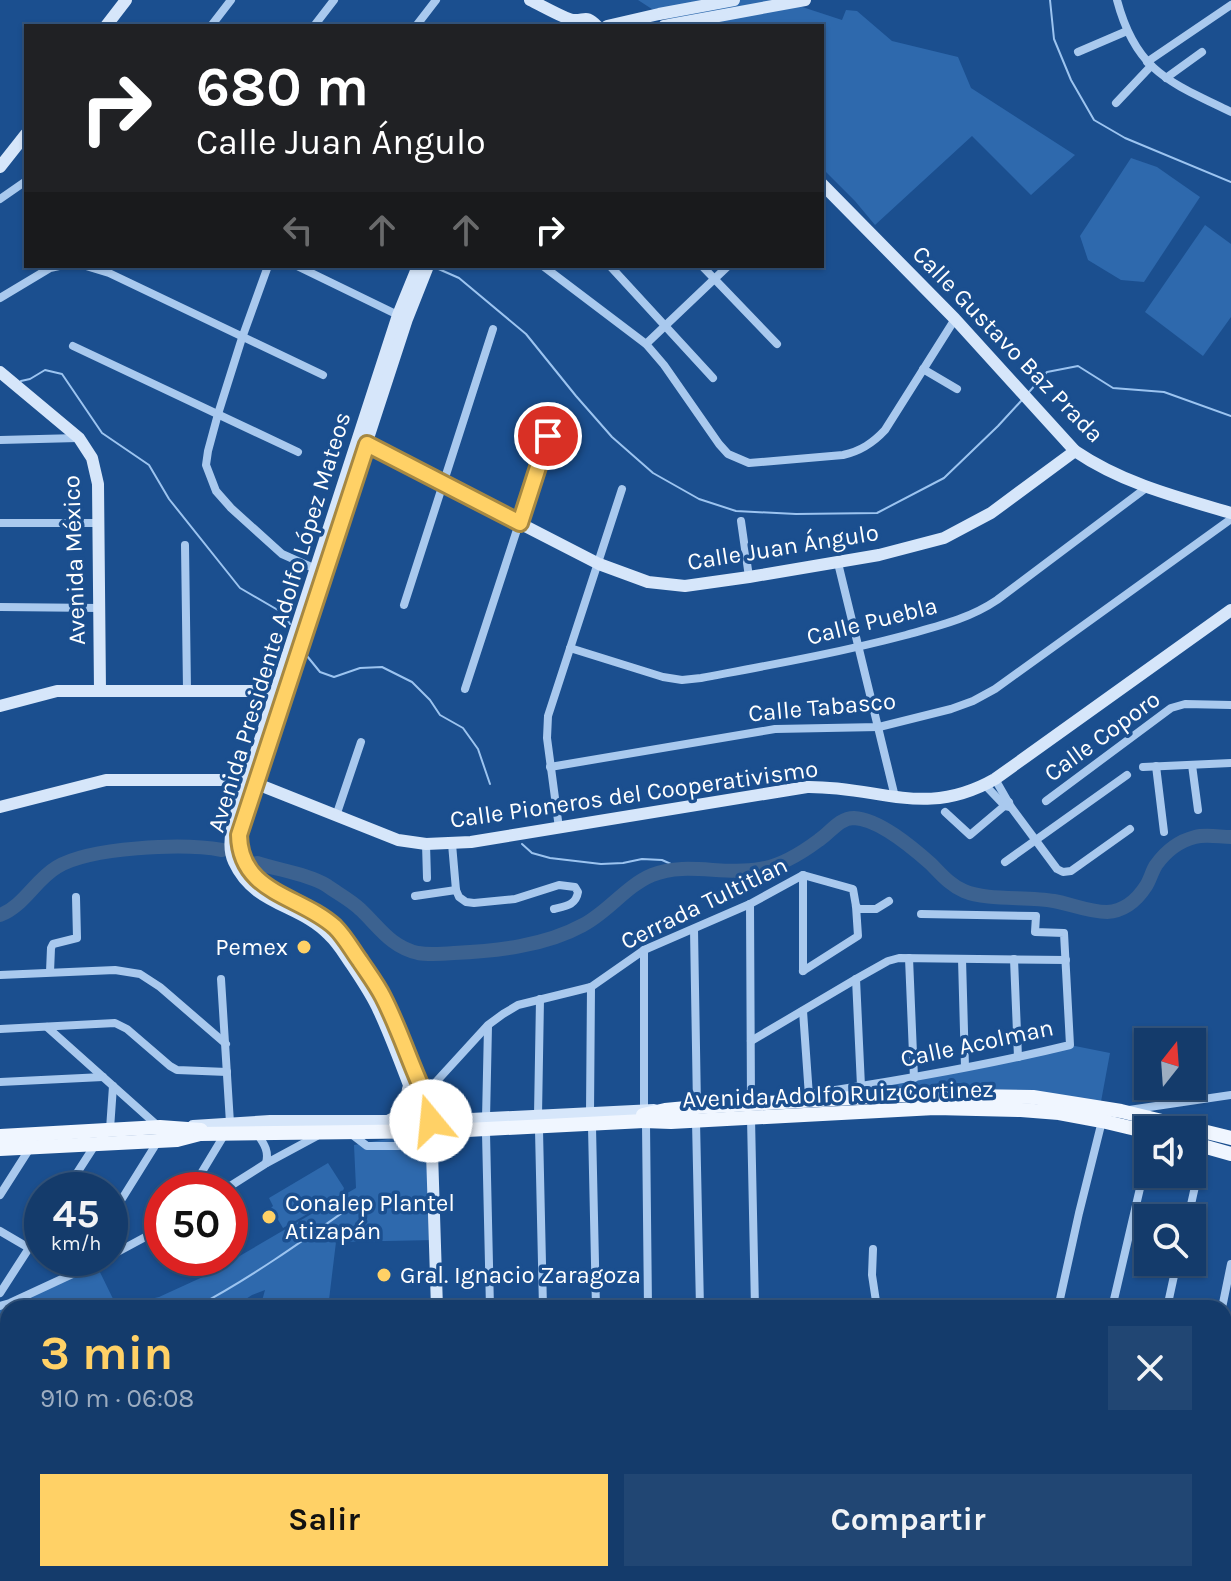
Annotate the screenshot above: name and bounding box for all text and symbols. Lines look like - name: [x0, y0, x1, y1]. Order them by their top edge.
- text: 680 m: [196, 54, 369, 119]
- icon: right: [64, 56, 168, 160]
- text: Calle Juan Ángulo: [196, 121, 486, 163]
- icon: left: [276, 208, 320, 252]
- icon: ahead: [360, 208, 404, 252]
- icon: ahead: [444, 208, 488, 252]
- icon: right: [528, 208, 572, 252]
- street label: Calle Gustavo Baz Prada: [907, 240, 1109, 448]
- pin: [514, 402, 582, 470]
- street label: Avenida Presidente Adolfo López Mateos: [202, 409, 356, 835]
- icon: arrive: [526, 414, 570, 458]
- street label: Avenida México: [57, 475, 91, 645]
- street label: Calle Juan Ángulo: [685, 517, 881, 576]
- street label: Calle Puebla: [804, 591, 940, 651]
- street label: Calle Coporo: [1039, 685, 1165, 787]
- street label: Calle Tabasco: [747, 687, 897, 727]
- street label: Calle Pioneros del Cooperativismo: [448, 754, 820, 834]
- street label: Cerrada Tultitlan: [616, 851, 792, 955]
- place label: Pemex: [215, 933, 288, 961]
- marker: Pemex: [295, 938, 313, 956]
- street label: Calle Acolman: [898, 1013, 1056, 1073]
- north arrow: [1134, 1028, 1206, 1100]
- map controls: [1134, 1028, 1206, 1276]
- street label: Avenida Adolfo Ruiz Cortinez: [682, 1075, 994, 1113]
- position arrow: [389, 1079, 473, 1163]
- button: sound: [1134, 1116, 1206, 1188]
- speed limit sign: 50: [144, 1172, 248, 1276]
- place label: Conalep Plantel Atizapán: [285, 1189, 455, 1245]
- text: 45: [52, 1190, 100, 1237]
- button: search: [1134, 1204, 1206, 1276]
- marker: Conalep Plantel Atizapán: [260, 1208, 278, 1226]
- text: km/h: [51, 1232, 101, 1255]
- place label: Gral. Ignacio Zaragoza: [400, 1261, 641, 1289]
- marker: Gral. Ignacio Zaragoza: [375, 1266, 393, 1284]
- text: 3 min: [40, 1325, 173, 1381]
- button: close: [1108, 1326, 1192, 1410]
- text: 910 m · 06:08: [40, 1383, 194, 1414]
- button: Salir: [40, 1474, 608, 1566]
- button: Compartir: [624, 1474, 1192, 1566]

